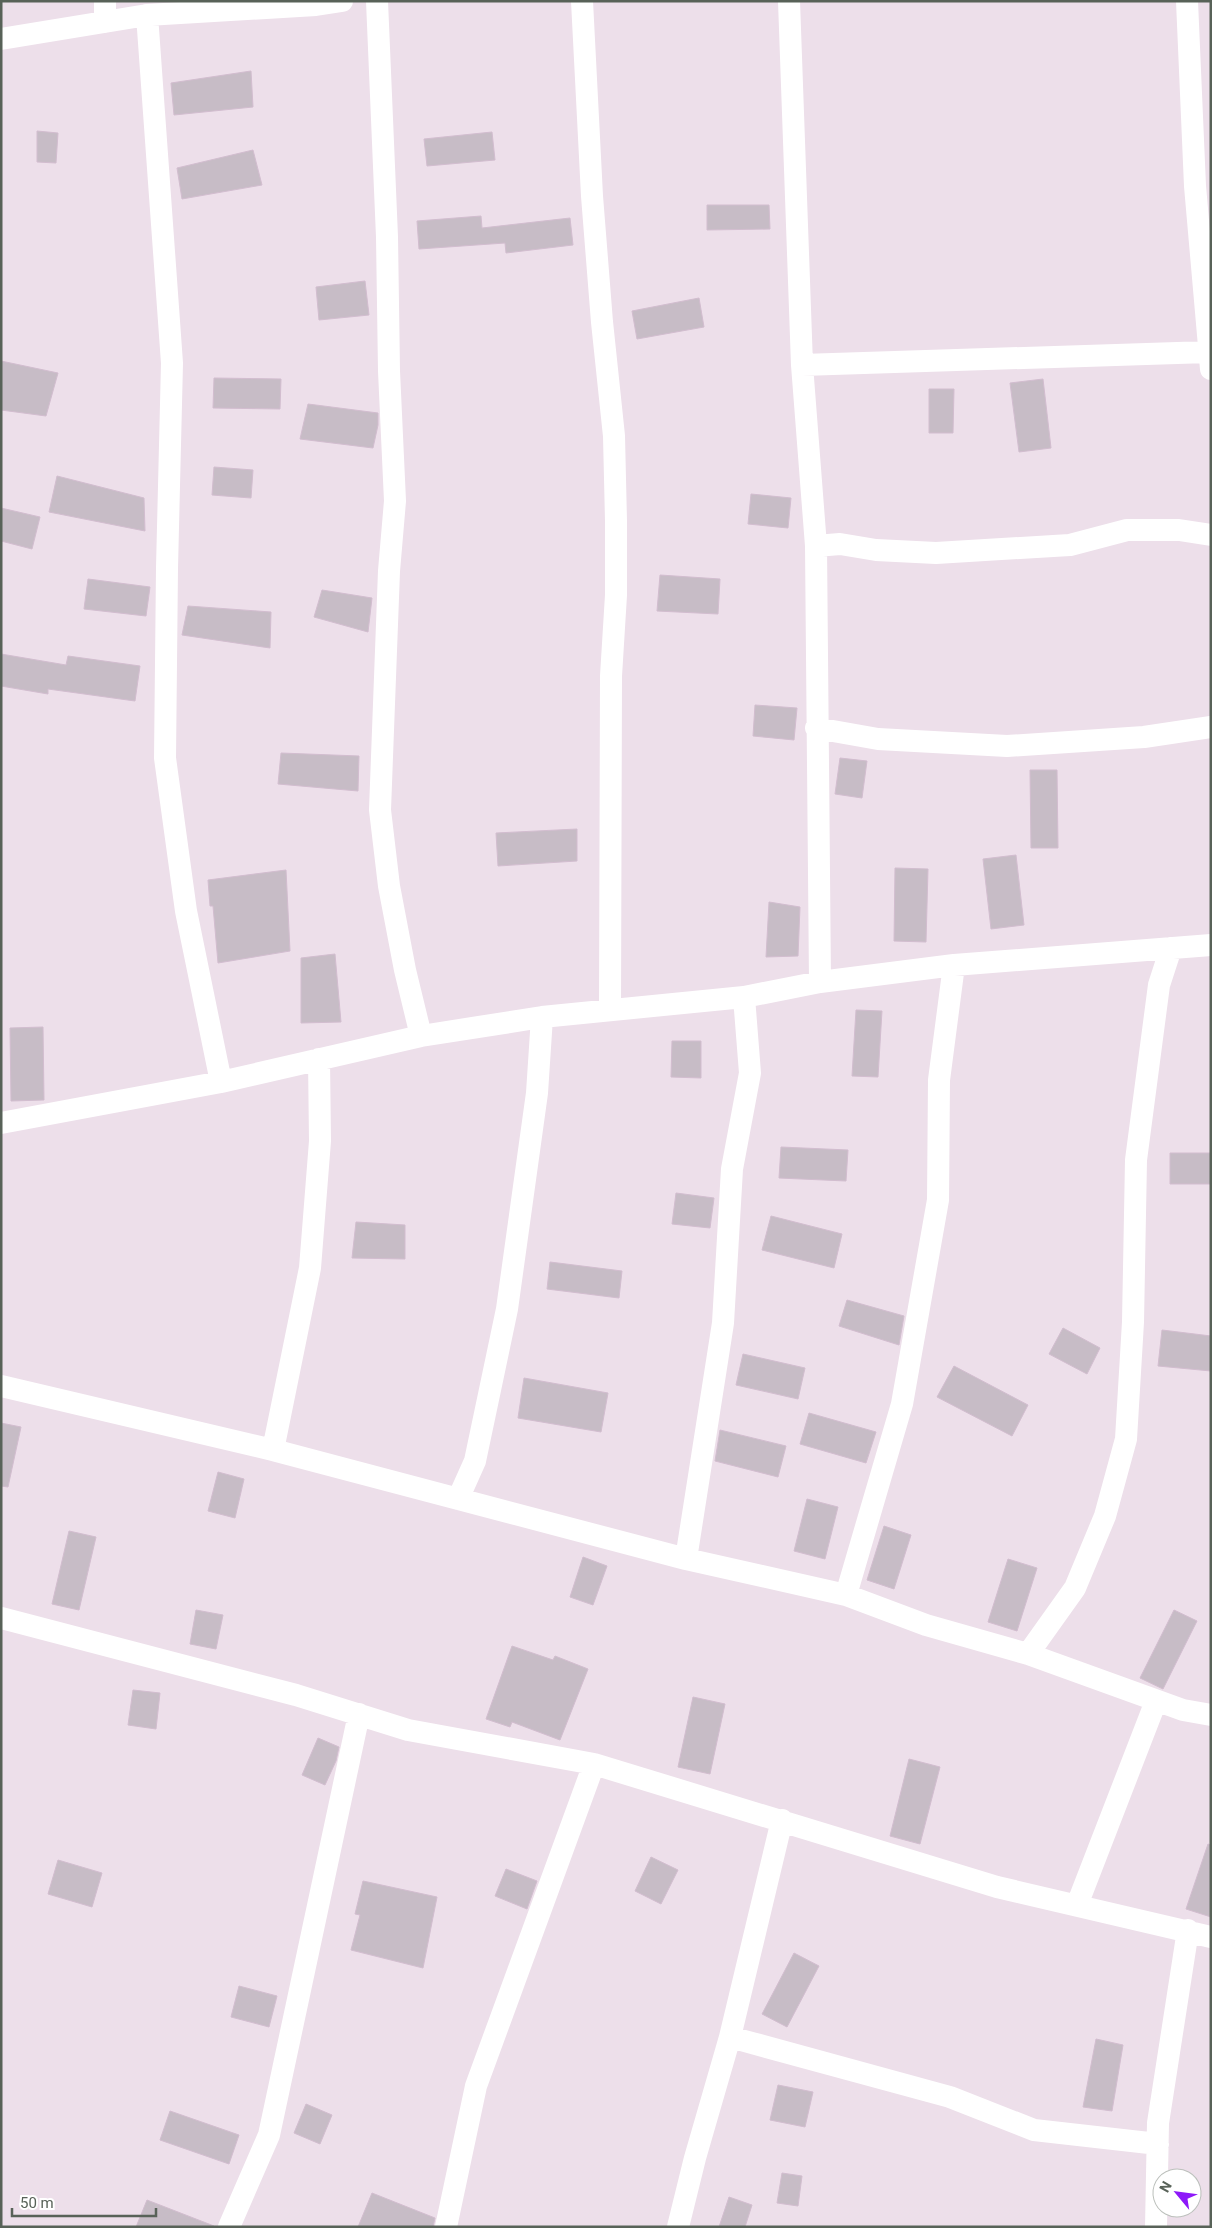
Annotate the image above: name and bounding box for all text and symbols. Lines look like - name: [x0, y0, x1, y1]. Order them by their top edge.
- north arrow: [1152, 2168, 1202, 2218]
- text: N: [1156, 2178, 1175, 2195]
- scale bar: [12, 2186, 156, 2218]
- text: 50 m: [20, 2194, 54, 2212]

